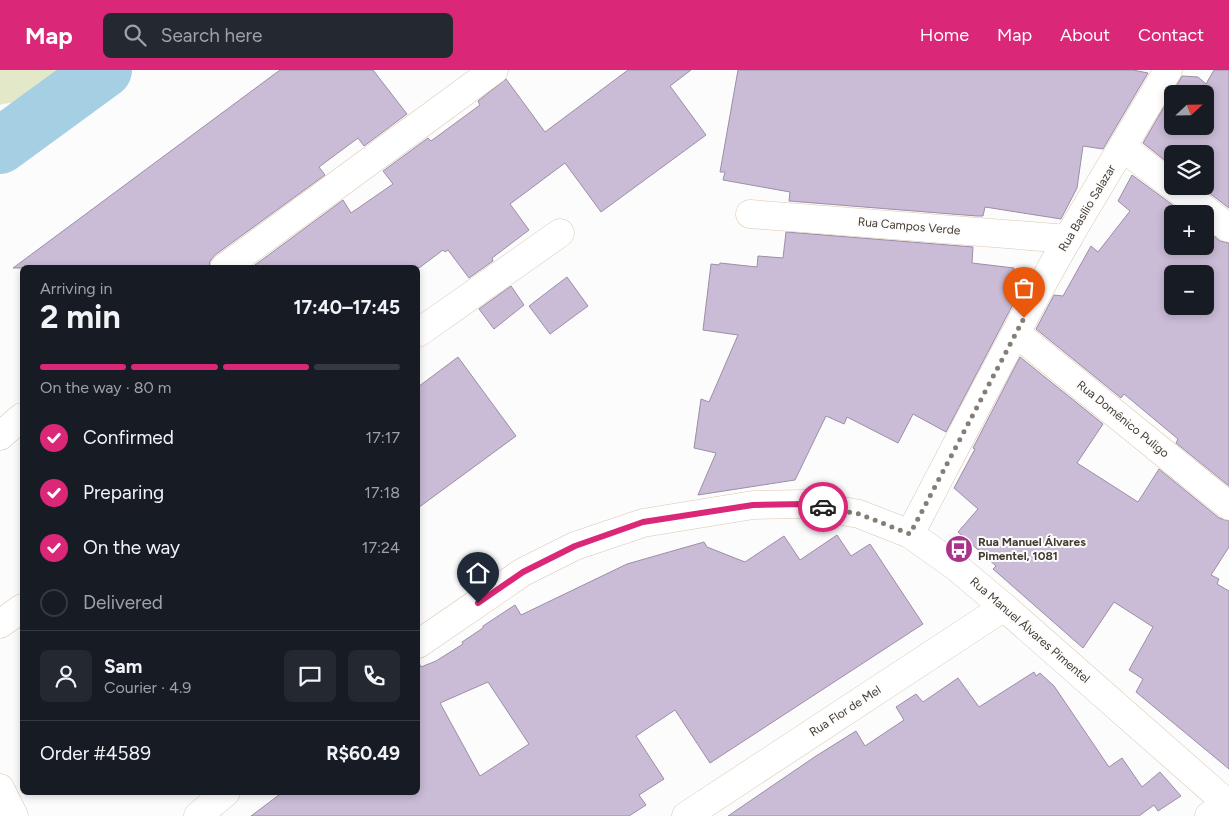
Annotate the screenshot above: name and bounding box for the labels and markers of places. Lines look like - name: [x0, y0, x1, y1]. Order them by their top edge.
- pin: [1003, 267, 1045, 318]
- bus stop icon: Rua Manuel Álvares Pimentel, 1081: [944, 534, 974, 564]
- place label: Rua Manuel Álvares Pimentel, 1081: [978, 535, 1086, 563]
- pin: [457, 552, 499, 603]

